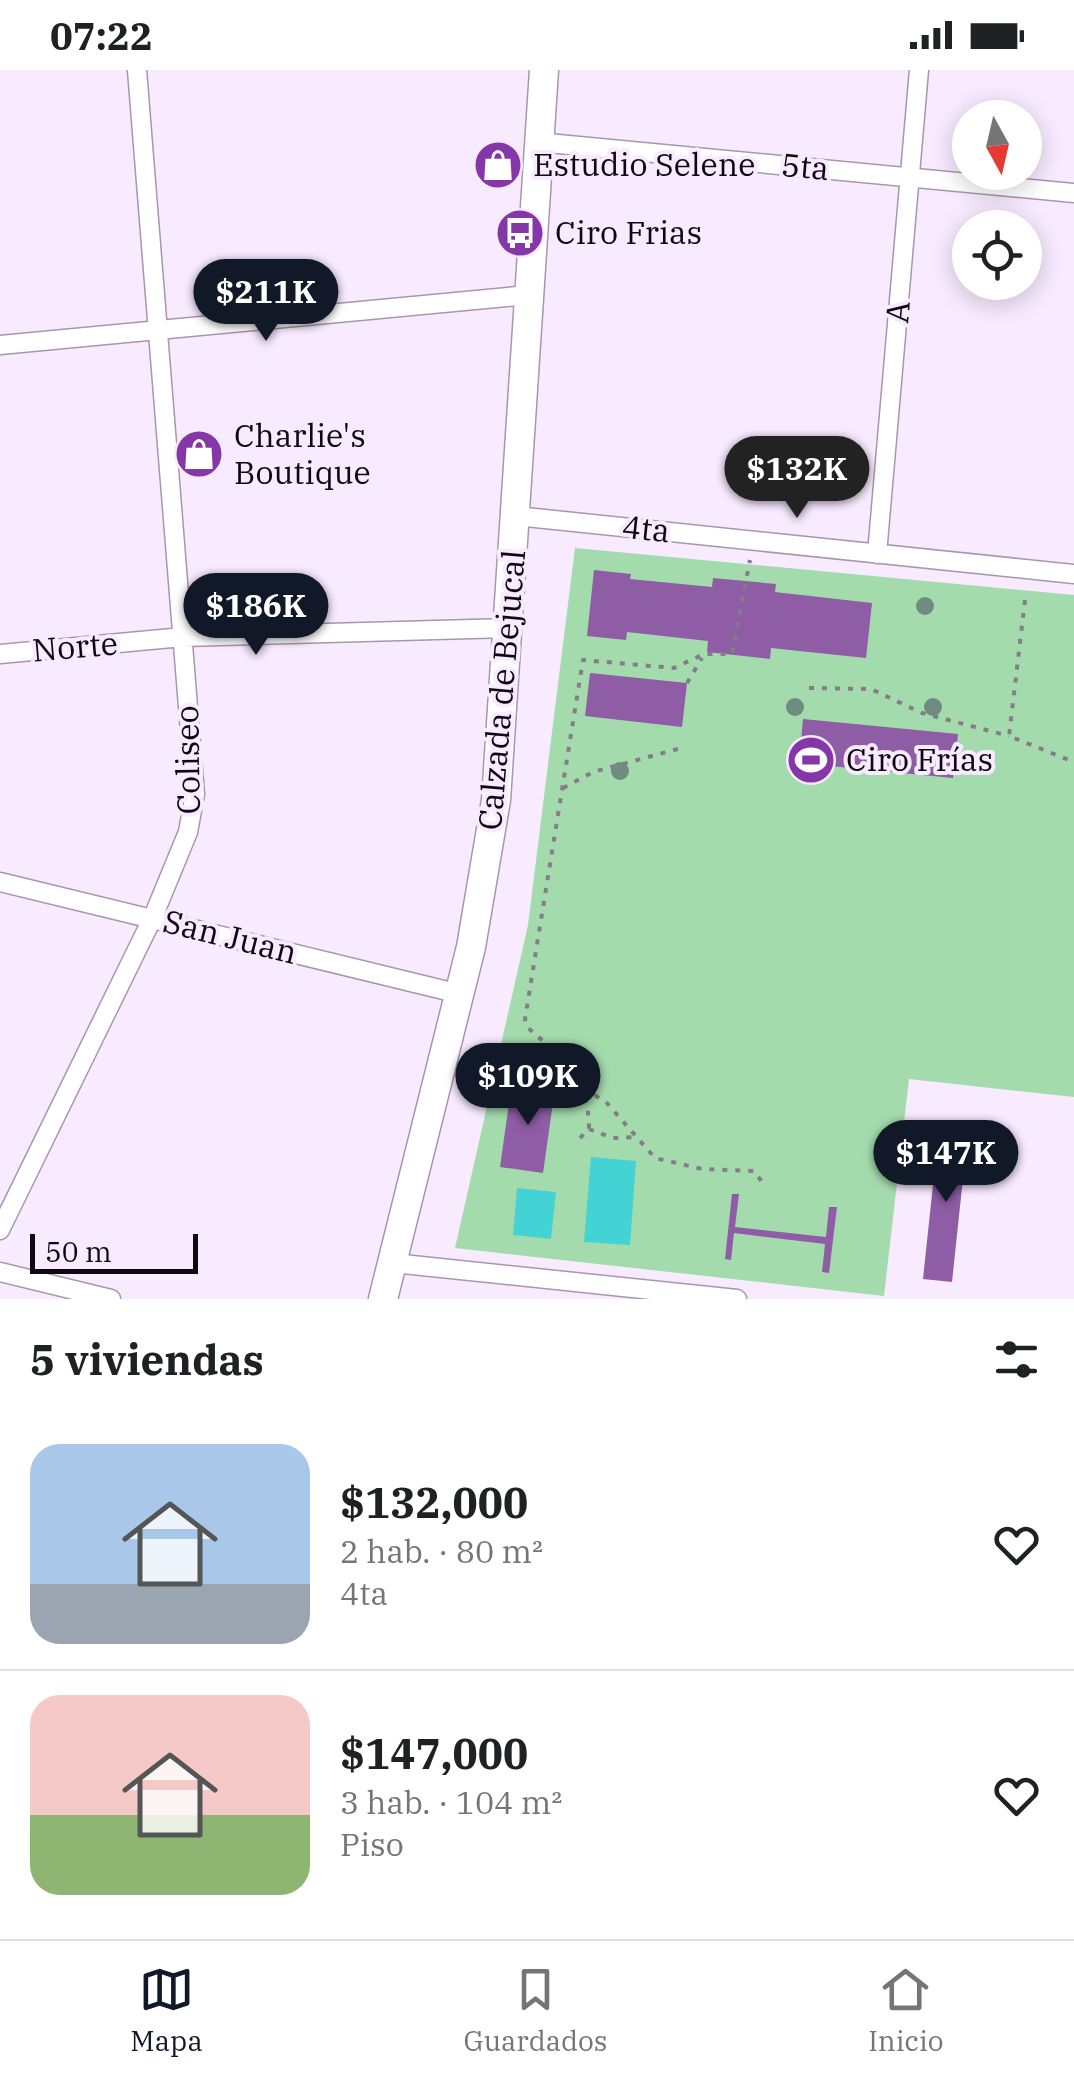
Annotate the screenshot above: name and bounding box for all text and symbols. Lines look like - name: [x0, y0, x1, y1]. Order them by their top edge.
- text: 07:22: [50, 11, 153, 60]
- north arrow: [952, 100, 1042, 190]
- map controls: [952, 100, 1042, 300]
- shop icon: Estudio Selene: [472, 139, 524, 191]
- place label: Estudio Selene: [533, 143, 755, 185]
- street label: 5ta: [779, 143, 831, 189]
- bus stop icon: Ciro Frias: [494, 207, 546, 259]
- button: locate: [952, 210, 1042, 300]
- place label: Ciro Frias: [555, 211, 702, 253]
- pin: $211K: [196, 259, 336, 344]
- text: $211K: [215, 270, 317, 312]
- street label: A: [875, 299, 919, 325]
- place label: Charlie's Boutique: [234, 414, 371, 493]
- shop icon: Charlie's Boutique: [173, 428, 225, 480]
- pin: $132K: [727, 436, 867, 521]
- text: $132K: [746, 447, 848, 489]
- street label: 4ta: [620, 505, 672, 551]
- street label: Calzada de Bejucal: [468, 548, 534, 832]
- pin: $186K: [186, 573, 326, 658]
- text: $186K: [205, 584, 307, 626]
- street label: Norte: [30, 621, 119, 671]
- street label: Coliseo: [165, 705, 209, 815]
- sports icon: Ciro Frías: [785, 734, 837, 786]
- place label: Ciro Frías: [846, 738, 993, 780]
- street label: San Juan: [159, 899, 301, 973]
- pin: $109K: [458, 1043, 598, 1128]
- text: $109K: [477, 1054, 579, 1096]
- pin: $147K: [876, 1120, 1016, 1205]
- text: $147K: [895, 1131, 997, 1173]
- scale bar: [30, 1229, 198, 1274]
- text: 50 m: [45, 1233, 112, 1270]
- text: 5 viviendas: [30, 1332, 264, 1387]
- icon: filters: [989, 1332, 1044, 1387]
- text: $132,000: [340, 1475, 528, 1530]
- icon: home: [110, 1484, 230, 1604]
- icon: heart: [989, 1517, 1044, 1572]
- text: 2 hab. · 80 m²: [340, 1530, 543, 1572]
- text: 4ta: [340, 1572, 388, 1614]
- text: $147,000: [340, 1726, 528, 1781]
- icon: home: [110, 1735, 230, 1855]
- icon: heart: [989, 1768, 1044, 1823]
- text: 3 hab. · 104 m²: [340, 1781, 562, 1823]
- text: Piso: [340, 1823, 404, 1865]
- tab: Mapa: [130, 1962, 203, 2059]
- tab: Guardados: [463, 1962, 607, 2059]
- tab: Inicio: [868, 1962, 944, 2059]

